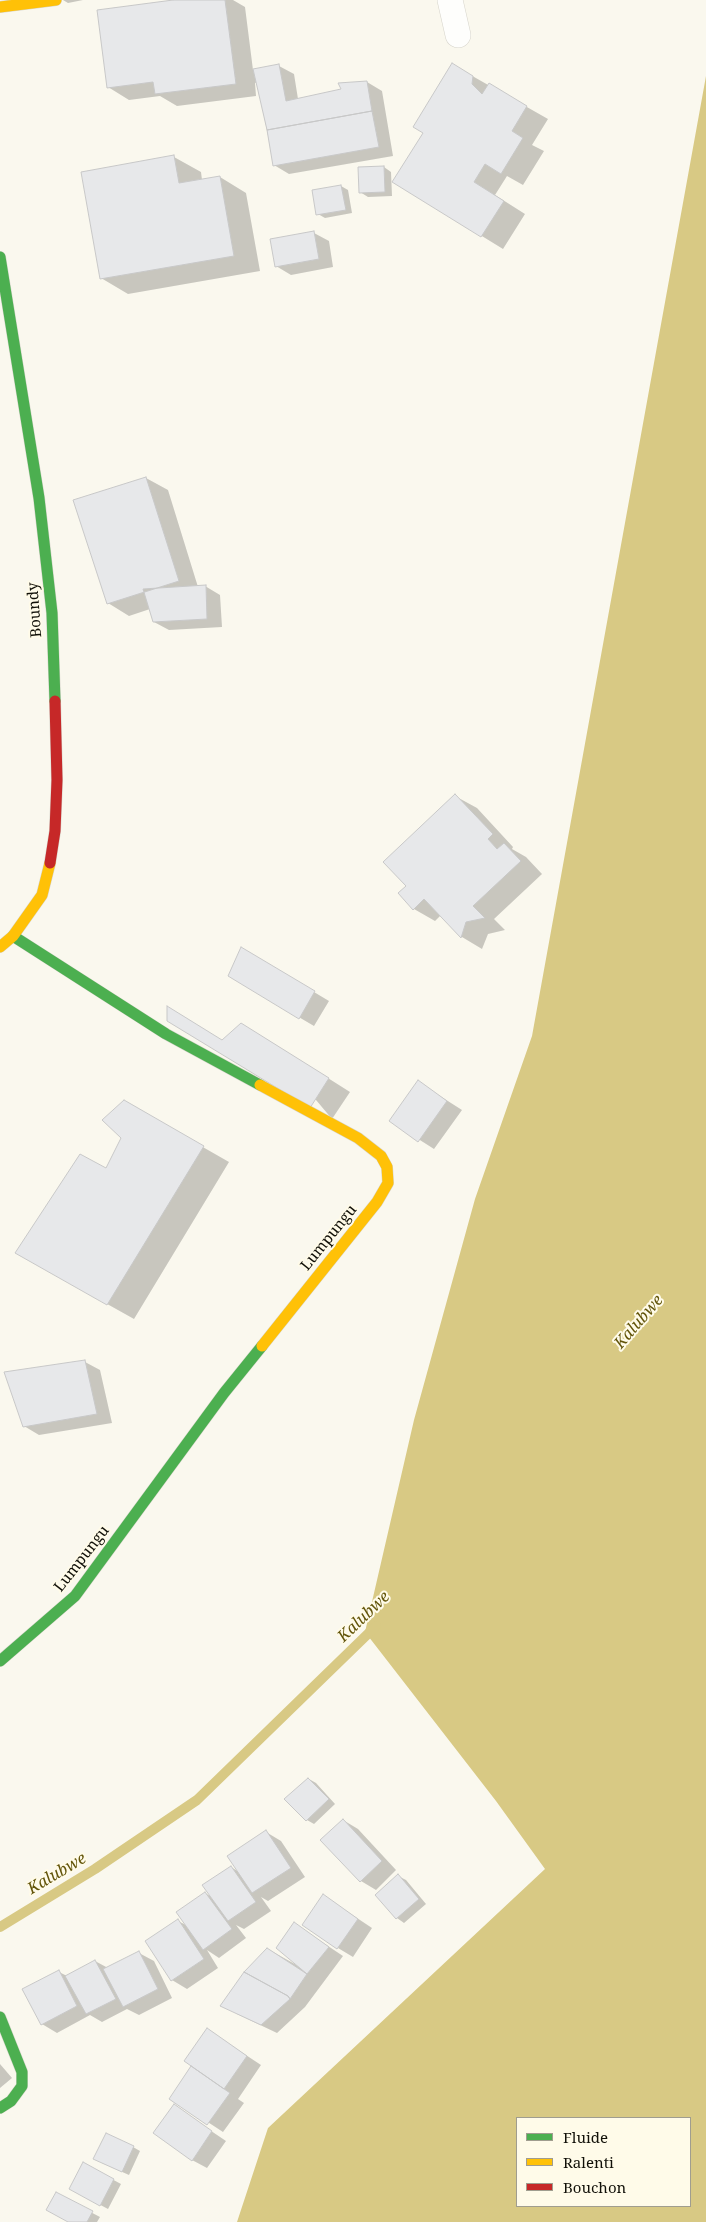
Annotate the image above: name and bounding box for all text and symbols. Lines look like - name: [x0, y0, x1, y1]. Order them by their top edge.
- street label: Boundy: [24, 582, 46, 638]
- street label: Lumpungu: [297, 1202, 361, 1274]
- water label: Kalubwe: [610, 1291, 668, 1353]
- street label: Lumpungu: [51, 1522, 113, 1596]
- water label: Kalubwe: [334, 1588, 394, 1646]
- water label: Kalubwe: [24, 1849, 90, 1899]
- legend: [516, 2117, 691, 2207]
- text: Fluide: [563, 2127, 608, 2147]
- text: Ralenti: [563, 2152, 614, 2172]
- text: Bouchon: [563, 2177, 626, 2197]

